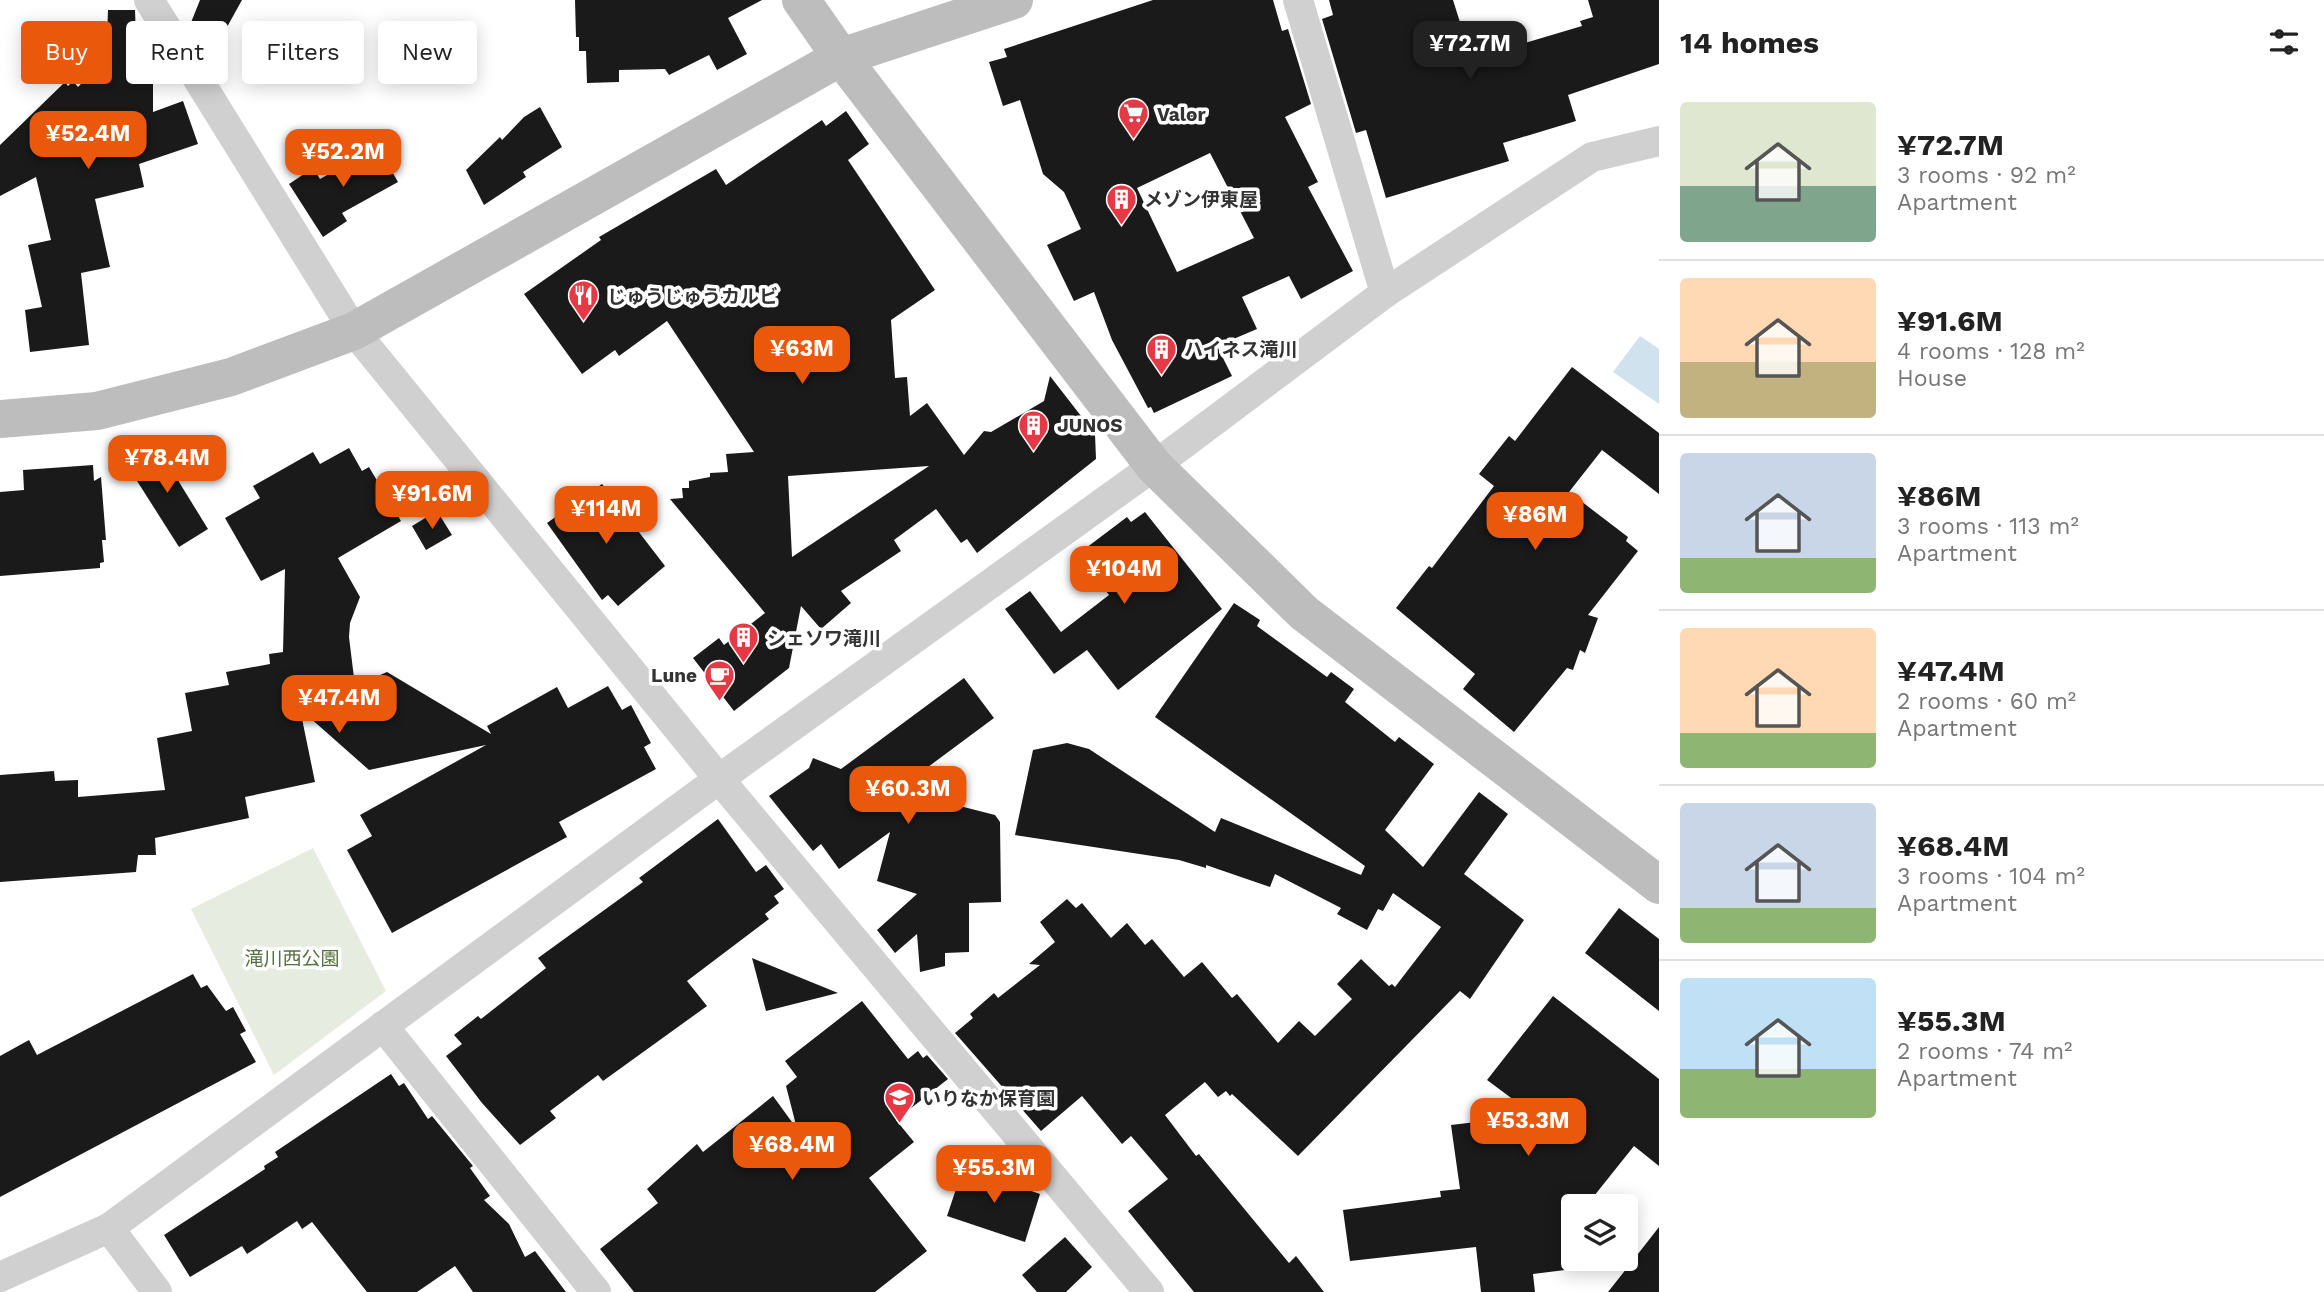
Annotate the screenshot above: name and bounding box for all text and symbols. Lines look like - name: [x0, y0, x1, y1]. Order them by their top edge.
- chip: Buy: [21, 21, 112, 84]
- chip: Rent: [126, 21, 228, 84]
- chip: Filters: [242, 21, 364, 84]
- chip: New: [378, 21, 477, 84]
- pin: ¥72.7M: [1413, 22, 1527, 81]
- icon: filters: [2265, 23, 2303, 61]
- text: 14 homes: [1680, 25, 1819, 60]
- text: ¥72.7M: [1429, 30, 1511, 57]
- supermarket icon: Valor: [1117, 97, 1151, 141]
- place label: Valor: [1157, 103, 1206, 126]
- pin: ¥52.4M: [31, 111, 145, 171]
- text: ¥52.4M: [46, 120, 130, 147]
- text: ¥72.7M: [1897, 127, 2004, 162]
- pin: ¥52.2M: [286, 130, 400, 189]
- icon: home: [1736, 130, 1820, 214]
- text: ¥52.2M: [301, 138, 385, 165]
- text: 3 rooms · 92 m²: [1897, 162, 2076, 189]
- building icon: メゾン伊東屋: [1104, 182, 1138, 226]
- place label: メゾン伊東屋: [1144, 188, 1258, 211]
- text: Apartment: [1897, 189, 2017, 216]
- restaurant icon: じゅうじゅうカルビ: [567, 279, 601, 323]
- place label: じゅうじゅうカルビ: [607, 285, 778, 308]
- text: ¥91.6M: [1897, 303, 2003, 338]
- icon: home: [1736, 306, 1820, 390]
- pin: ¥63M: [761, 326, 843, 386]
- building icon: ハイネス滝川: [1144, 332, 1178, 376]
- text: ¥63M: [770, 335, 834, 362]
- place label: ハイネス滝川: [1184, 338, 1298, 361]
- text: 4 rooms · 128 m²: [1897, 338, 2085, 365]
- text: House: [1897, 365, 1967, 392]
- building icon: JUNOS: [1017, 408, 1051, 452]
- place label: JUNOS: [1057, 414, 1122, 437]
- pin: ¥78.4M: [110, 435, 224, 495]
- text: ¥78.4M: [124, 444, 210, 471]
- pin: ¥91.6M: [375, 472, 489, 531]
- text: ¥86M: [1897, 478, 1982, 513]
- text: ¥91.6M: [391, 480, 473, 507]
- icon: home: [1736, 481, 1820, 565]
- pin: ¥114M: [557, 486, 655, 546]
- pin: ¥86M: [1494, 492, 1576, 552]
- text: ¥114M: [571, 495, 641, 522]
- text: ¥86M: [1503, 501, 1567, 528]
- text: 3 rooms · 113 m²: [1897, 513, 2079, 540]
- text: Apartment: [1897, 540, 2017, 567]
- pin: ¥104M: [1075, 546, 1173, 606]
- text: ¥104M: [1086, 555, 1162, 582]
- building icon: シェソワ滝川: [727, 621, 761, 665]
- place label: シェソワ滝川: [767, 627, 881, 650]
- text: ¥47.4M: [1897, 653, 2005, 688]
- icon: home: [1736, 656, 1820, 740]
- cafe icon: Lune: [703, 658, 737, 702]
- place label: Lune: [651, 664, 697, 687]
- pin: ¥47.4M: [282, 676, 396, 735]
- text: ¥47.4M: [298, 684, 380, 711]
- text: 2 rooms · 60 m²: [1897, 688, 2076, 715]
- text: Apartment: [1897, 715, 2017, 742]
- pin: ¥60.3M: [851, 766, 965, 826]
- text: ¥60.3M: [865, 775, 951, 802]
- text: ¥68.4M: [1897, 828, 2010, 863]
- icon: home: [1736, 831, 1820, 915]
- text: 3 rooms · 104 m²: [1897, 863, 2085, 890]
- text: Apartment: [1897, 890, 2017, 917]
- park label: 滝川西公園: [244, 947, 340, 970]
- text: ¥55.3M: [1897, 1003, 2006, 1038]
- icon: home: [1736, 1006, 1820, 1090]
- text: 2 rooms · 74 m²: [1897, 1038, 2072, 1065]
- text: Apartment: [1897, 1065, 2017, 1092]
- school or university icon: いりなか保育園: [882, 1081, 916, 1125]
- place label: いりなか保育園: [922, 1087, 1055, 1110]
- pin: ¥53.3M: [1471, 1098, 1585, 1158]
- text: ¥53.3M: [1486, 1107, 1570, 1134]
- pin: ¥68.4M: [735, 1122, 849, 1182]
- text: ¥68.4M: [749, 1131, 835, 1158]
- pin: ¥55.3M: [937, 1146, 1051, 1205]
- text: ¥55.3M: [952, 1154, 1036, 1181]
- map controls: [1561, 1194, 1638, 1271]
- button: layers: [1561, 1194, 1638, 1271]

